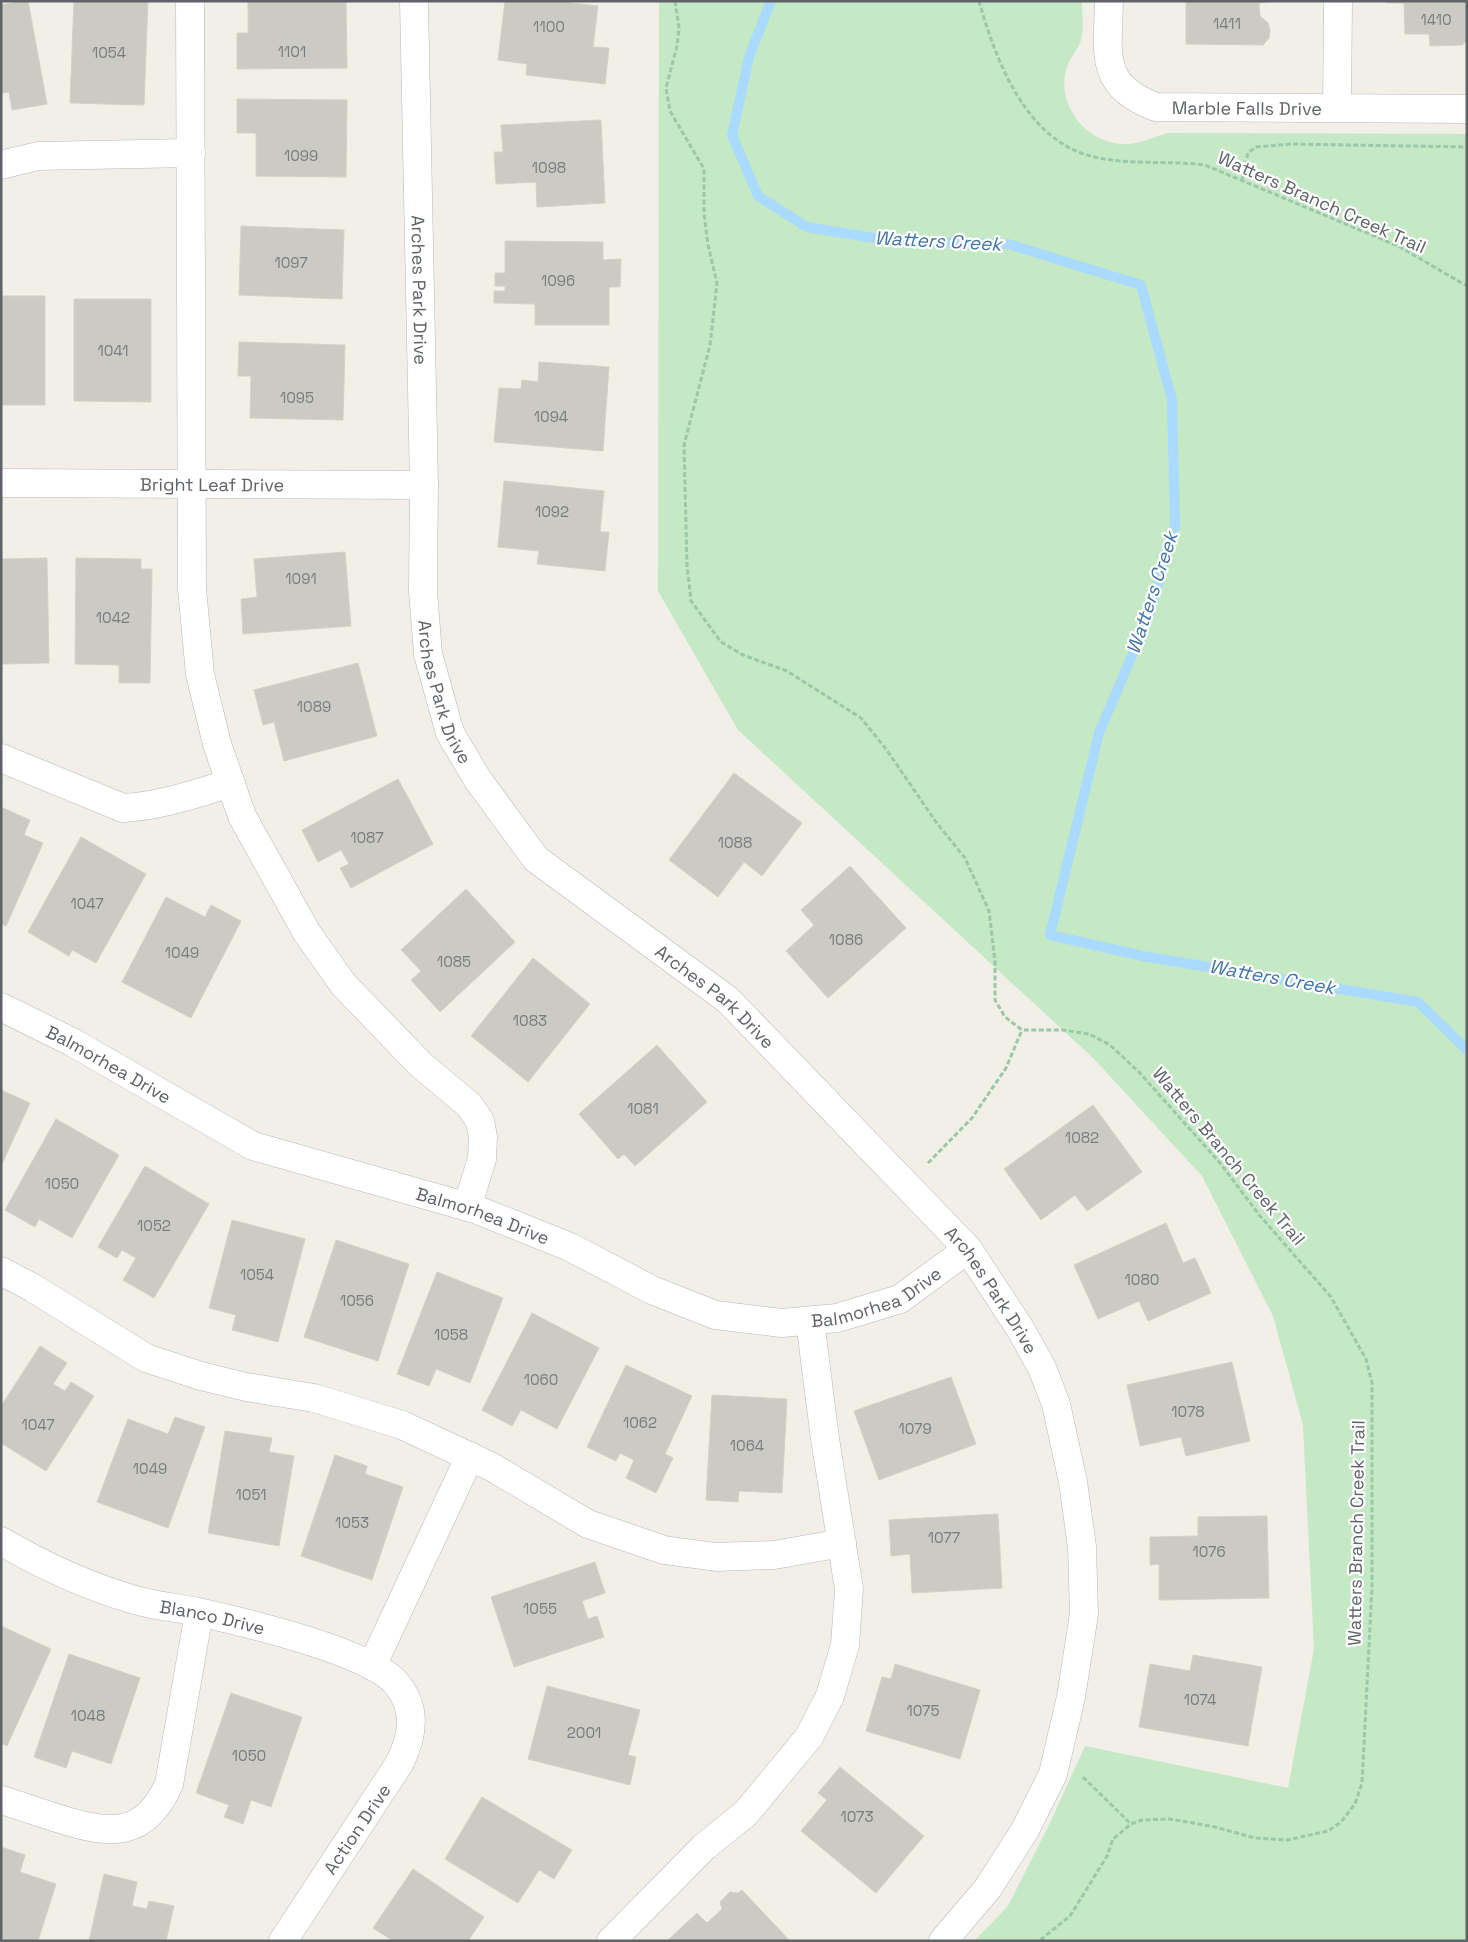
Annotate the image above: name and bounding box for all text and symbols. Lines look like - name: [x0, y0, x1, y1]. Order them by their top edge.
- house number: 1410: [1420, 10, 1452, 29]
- house number: 1411: [1213, 14, 1241, 33]
- house number: 1100: [533, 17, 565, 36]
- house number: 1101: [278, 42, 306, 61]
- house number: 1054: [92, 43, 126, 62]
- street label: Marble Falls Drive: [1172, 96, 1322, 120]
- house number: 1099: [284, 146, 318, 165]
- street label: Watters Branch Creek Trail: [1214, 146, 1430, 258]
- house number: 1098: [532, 158, 566, 177]
- street label: Arches Park Drive: [407, 215, 433, 365]
- water label: Watters Creek: [874, 225, 1005, 257]
- house number: 1097: [274, 253, 308, 272]
- house number: 1096: [541, 271, 575, 290]
- house number: 1041: [97, 341, 129, 360]
- house number: 1095: [280, 388, 314, 407]
- house number: 1094: [534, 407, 568, 426]
- street label: Bright Leaf Drive: [140, 472, 284, 496]
- house number: 1092: [535, 502, 569, 521]
- water label: Watters Creek: [1120, 526, 1184, 657]
- house number: 1091: [285, 569, 317, 588]
- house number: 1042: [96, 608, 130, 627]
- street label: Arches Park Drive: [414, 619, 477, 768]
- house number: 1089: [297, 697, 331, 716]
- house number: 1087: [350, 828, 384, 847]
- house number: 1088: [718, 833, 752, 852]
- house number: 1047: [70, 894, 104, 913]
- house number: 1086: [829, 930, 863, 949]
- street label: Arches Park Drive: [651, 939, 780, 1053]
- house number: 1049: [165, 943, 199, 962]
- house number: 1085: [437, 952, 471, 971]
- water label: Watters Creek: [1207, 954, 1339, 1001]
- house number: 1083: [513, 1011, 547, 1030]
- street label: Balmorhea Drive: [43, 1020, 176, 1108]
- street label: Watters Branch Creek Trail: [1148, 1062, 1310, 1250]
- house number: 1081: [627, 1099, 659, 1118]
- house number: 1082: [1065, 1128, 1099, 1147]
- house number: 1050: [45, 1174, 79, 1193]
- street label: Balmorhea Drive: [414, 1181, 553, 1249]
- house number: 1052: [137, 1216, 171, 1235]
- street label: Arches Park Drive: [940, 1221, 1043, 1357]
- street label: Balmorhea Drive: [810, 1261, 946, 1332]
- house number: 1054: [240, 1265, 274, 1284]
- house number: 1080: [1125, 1270, 1159, 1289]
- house number: 1056: [340, 1291, 374, 1310]
- house number: 1058: [434, 1325, 468, 1344]
- house number: 1060: [524, 1370, 558, 1389]
- house number: 1078: [1171, 1402, 1205, 1421]
- house number: 1062: [623, 1413, 657, 1432]
- house number: 1047: [21, 1415, 55, 1434]
- house number: 1079: [898, 1419, 932, 1438]
- street label: Watters Branch Creek Trail: [1343, 1420, 1369, 1646]
- house number: 1064: [730, 1436, 764, 1455]
- house number: 1049: [133, 1459, 167, 1478]
- house number: 1051: [236, 1485, 266, 1504]
- house number: 1053: [335, 1513, 369, 1532]
- house number: 1077: [928, 1528, 960, 1547]
- house number: 1076: [1192, 1542, 1226, 1561]
- street label: Blanco Drive: [158, 1594, 267, 1639]
- house number: 1055: [523, 1599, 557, 1618]
- house number: 1074: [1184, 1690, 1216, 1709]
- house number: 1075: [906, 1701, 940, 1720]
- house number: 1048: [71, 1706, 105, 1725]
- house number: 2001: [567, 1723, 601, 1742]
- house number: 1050: [232, 1746, 266, 1765]
- street label: Action Drive: [318, 1779, 396, 1879]
- house number: 1073: [840, 1807, 874, 1826]

